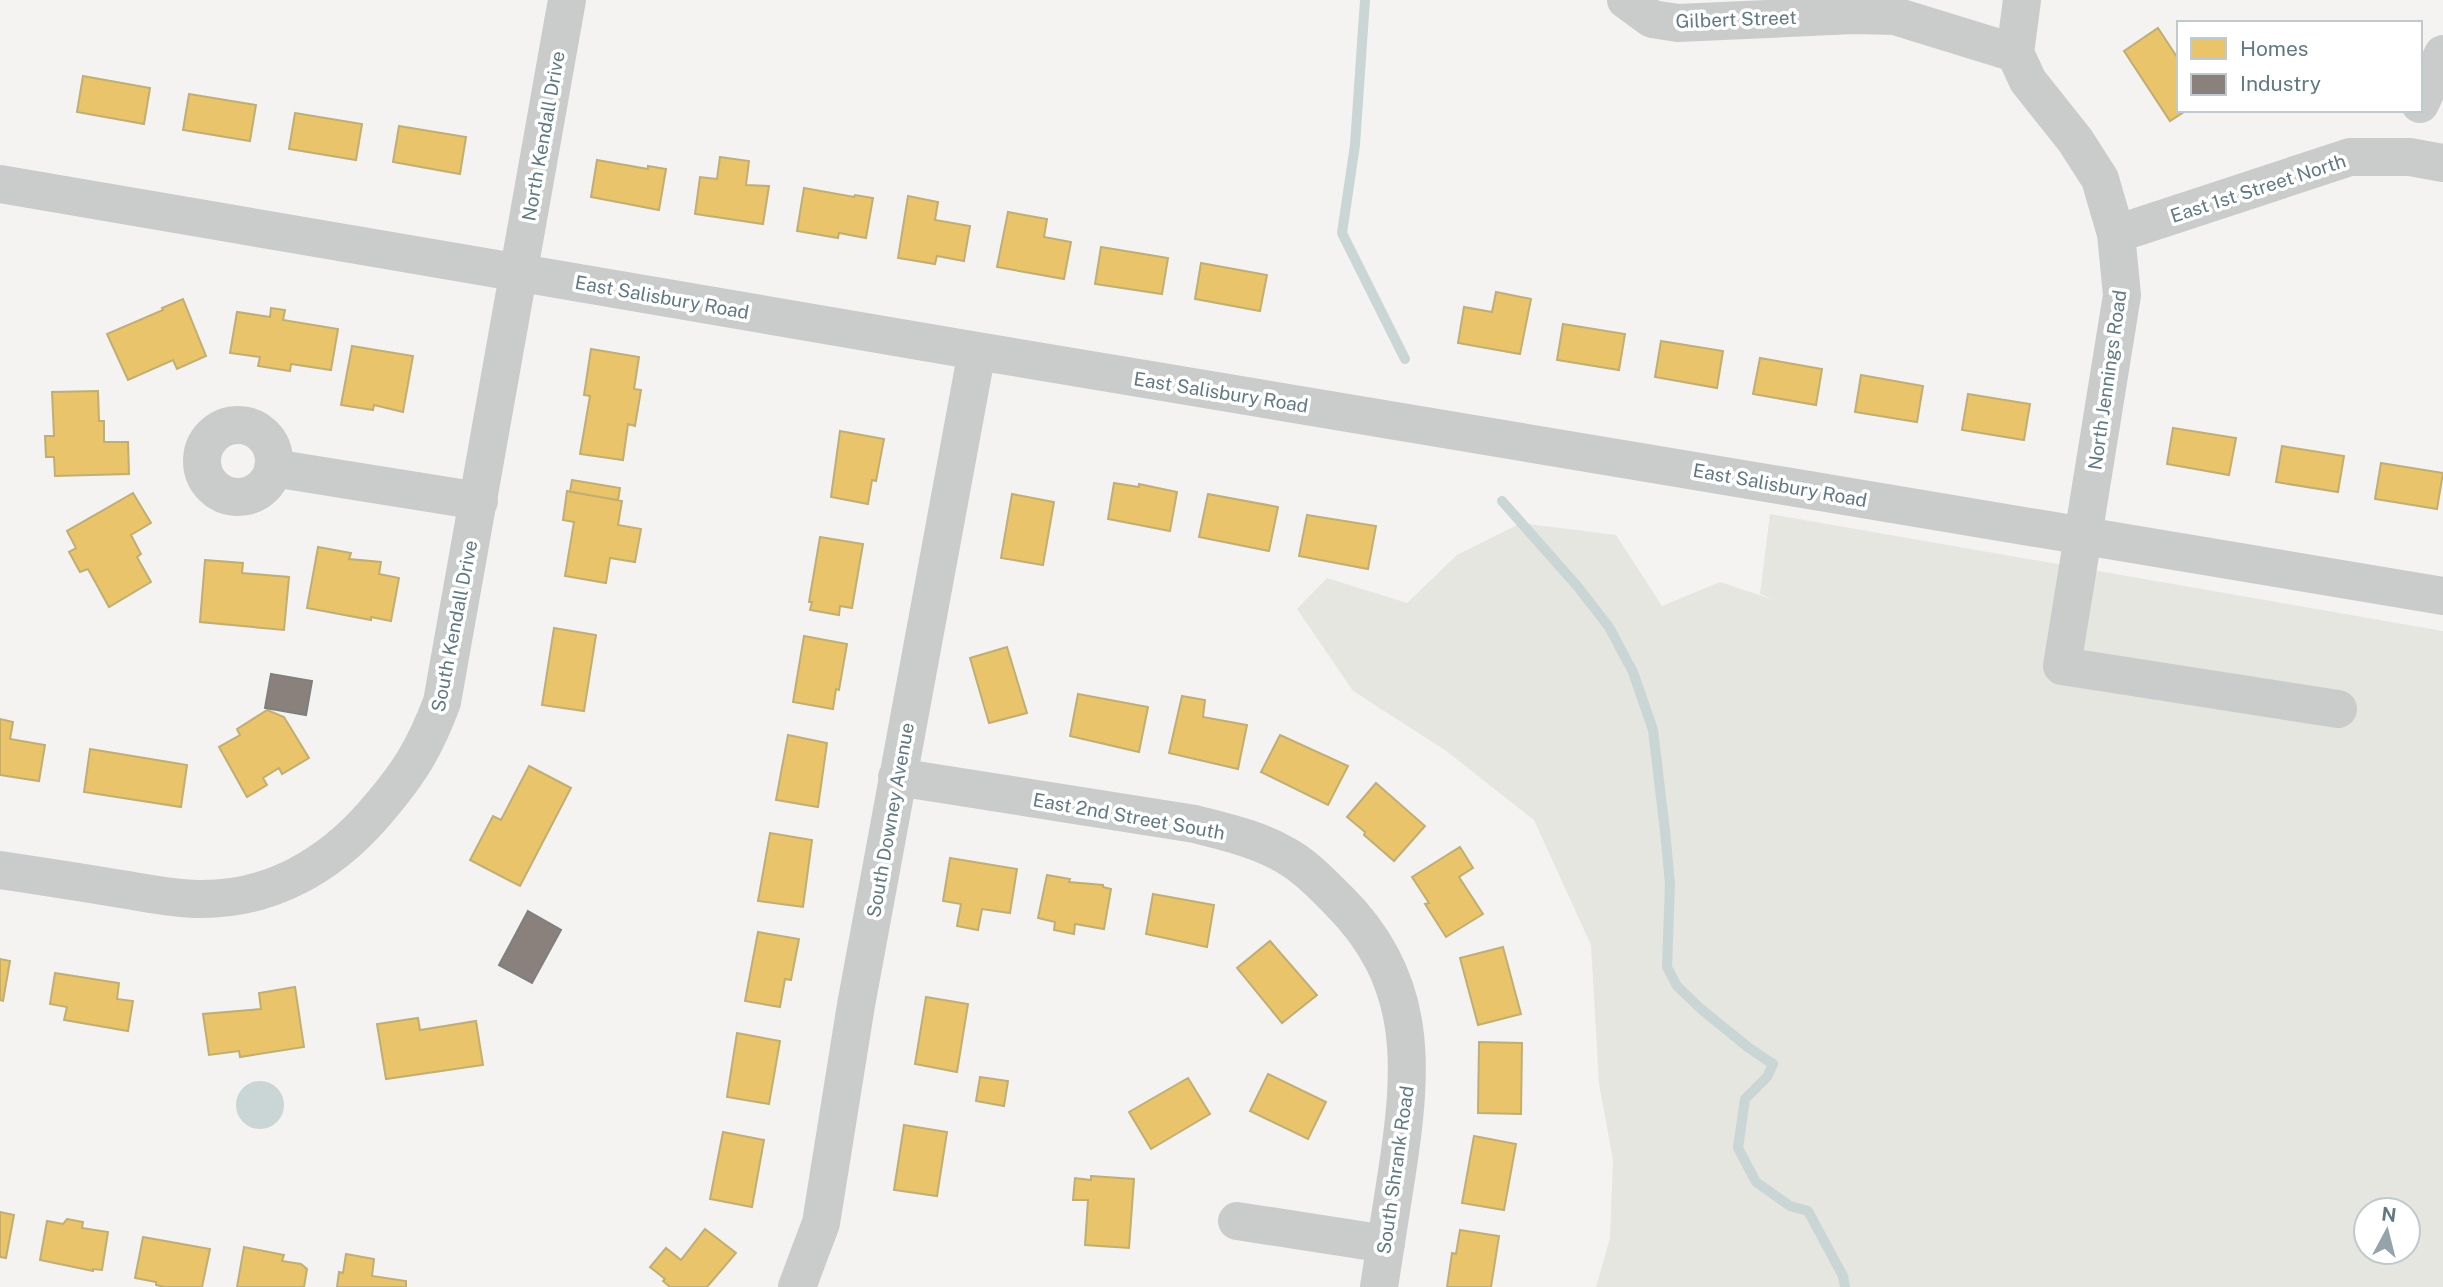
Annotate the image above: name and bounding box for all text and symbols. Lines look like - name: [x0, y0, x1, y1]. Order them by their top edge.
- street label: Gilbert Street: [1675, 6, 1797, 32]
- legend: [2177, 21, 2422, 112]
- text: Homes: [2240, 36, 2308, 61]
- street label: North Kendall Drive: [517, 49, 569, 223]
- text: Industry: [2240, 71, 2321, 96]
- street label: East 1st Street North: [2167, 149, 2349, 227]
- street label: East Salisbury Road: [573, 271, 751, 323]
- street label: North Jennings Road: [2083, 289, 2131, 471]
- street label: East Salisbury Road: [1132, 367, 1310, 417]
- street label: East Salisbury Road: [1691, 459, 1869, 511]
- street label: South Kendall Drive: [427, 538, 481, 714]
- street label: South Downey Avenue: [862, 721, 918, 919]
- street label: East 2nd Street South: [1031, 788, 1227, 844]
- street label: South Shrank Road: [1372, 1084, 1418, 1256]
- north arrow: [2352, 1196, 2422, 1266]
- text: N: [2380, 1202, 2398, 1226]

